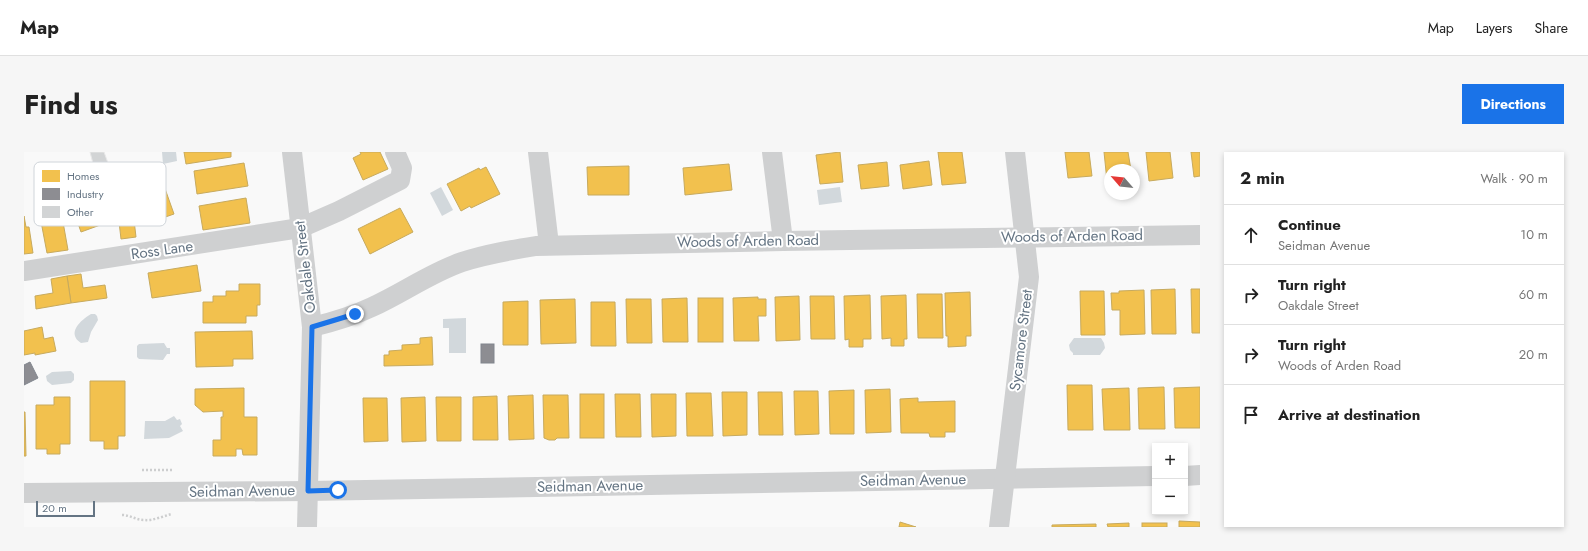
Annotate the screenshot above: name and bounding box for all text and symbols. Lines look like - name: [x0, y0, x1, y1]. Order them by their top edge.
- text: Map: [20, 14, 59, 41]
- text: Map: [1428, 18, 1454, 38]
- text: Layers: [1476, 18, 1512, 38]
- text: Share: [1534, 18, 1568, 38]
- text: Find us: [24, 84, 118, 125]
- button: Directions: [1462, 84, 1564, 124]
- legend: [34, 162, 166, 226]
- north arrow: [1104, 164, 1140, 200]
- text: 2 min: [1240, 166, 1285, 190]
- text: Homes: [67, 168, 100, 184]
- text: Walk · 90 m: [1480, 169, 1548, 188]
- text: Industry: [67, 186, 104, 202]
- text: Other: [67, 204, 94, 220]
- text: Continue: [1278, 214, 1341, 236]
- street label: Oakdale Street: [288, 219, 322, 314]
- street label: Woods of Arden Road: [1001, 224, 1143, 248]
- icon: ahead: [1240, 224, 1262, 246]
- text: 10 m: [1520, 225, 1548, 244]
- street label: Woods of Arden Road: [677, 229, 819, 253]
- street label: Ross Lane: [129, 235, 195, 265]
- text: Seidman Avenue: [1278, 236, 1370, 255]
- text: Turn right: [1278, 274, 1346, 296]
- icon: right: [1240, 284, 1262, 306]
- text: 60 m: [1519, 285, 1548, 304]
- street label: Sycamore Street: [1004, 288, 1038, 392]
- text: Oakdale Street: [1278, 296, 1359, 315]
- route end: [346, 305, 364, 323]
- text: Turn right: [1278, 334, 1346, 356]
- icon: right: [1240, 344, 1262, 366]
- text: 20 m: [1519, 345, 1548, 364]
- text: Woods of Arden Road: [1278, 356, 1401, 375]
- icon: arrive: [1240, 404, 1262, 426]
- text: Arrive at destination: [1278, 404, 1420, 426]
- map controls: [1152, 443, 1188, 515]
- button: +: [1152, 443, 1188, 479]
- street label: Seidman Avenue: [860, 468, 967, 492]
- street label: Seidman Avenue: [537, 474, 644, 498]
- street label: Seidman Avenue: [189, 479, 296, 503]
- button: −: [1152, 479, 1188, 515]
- route start: [329, 481, 347, 499]
- scale bar: [36, 499, 95, 518]
- text: 20 m: [42, 500, 67, 516]

